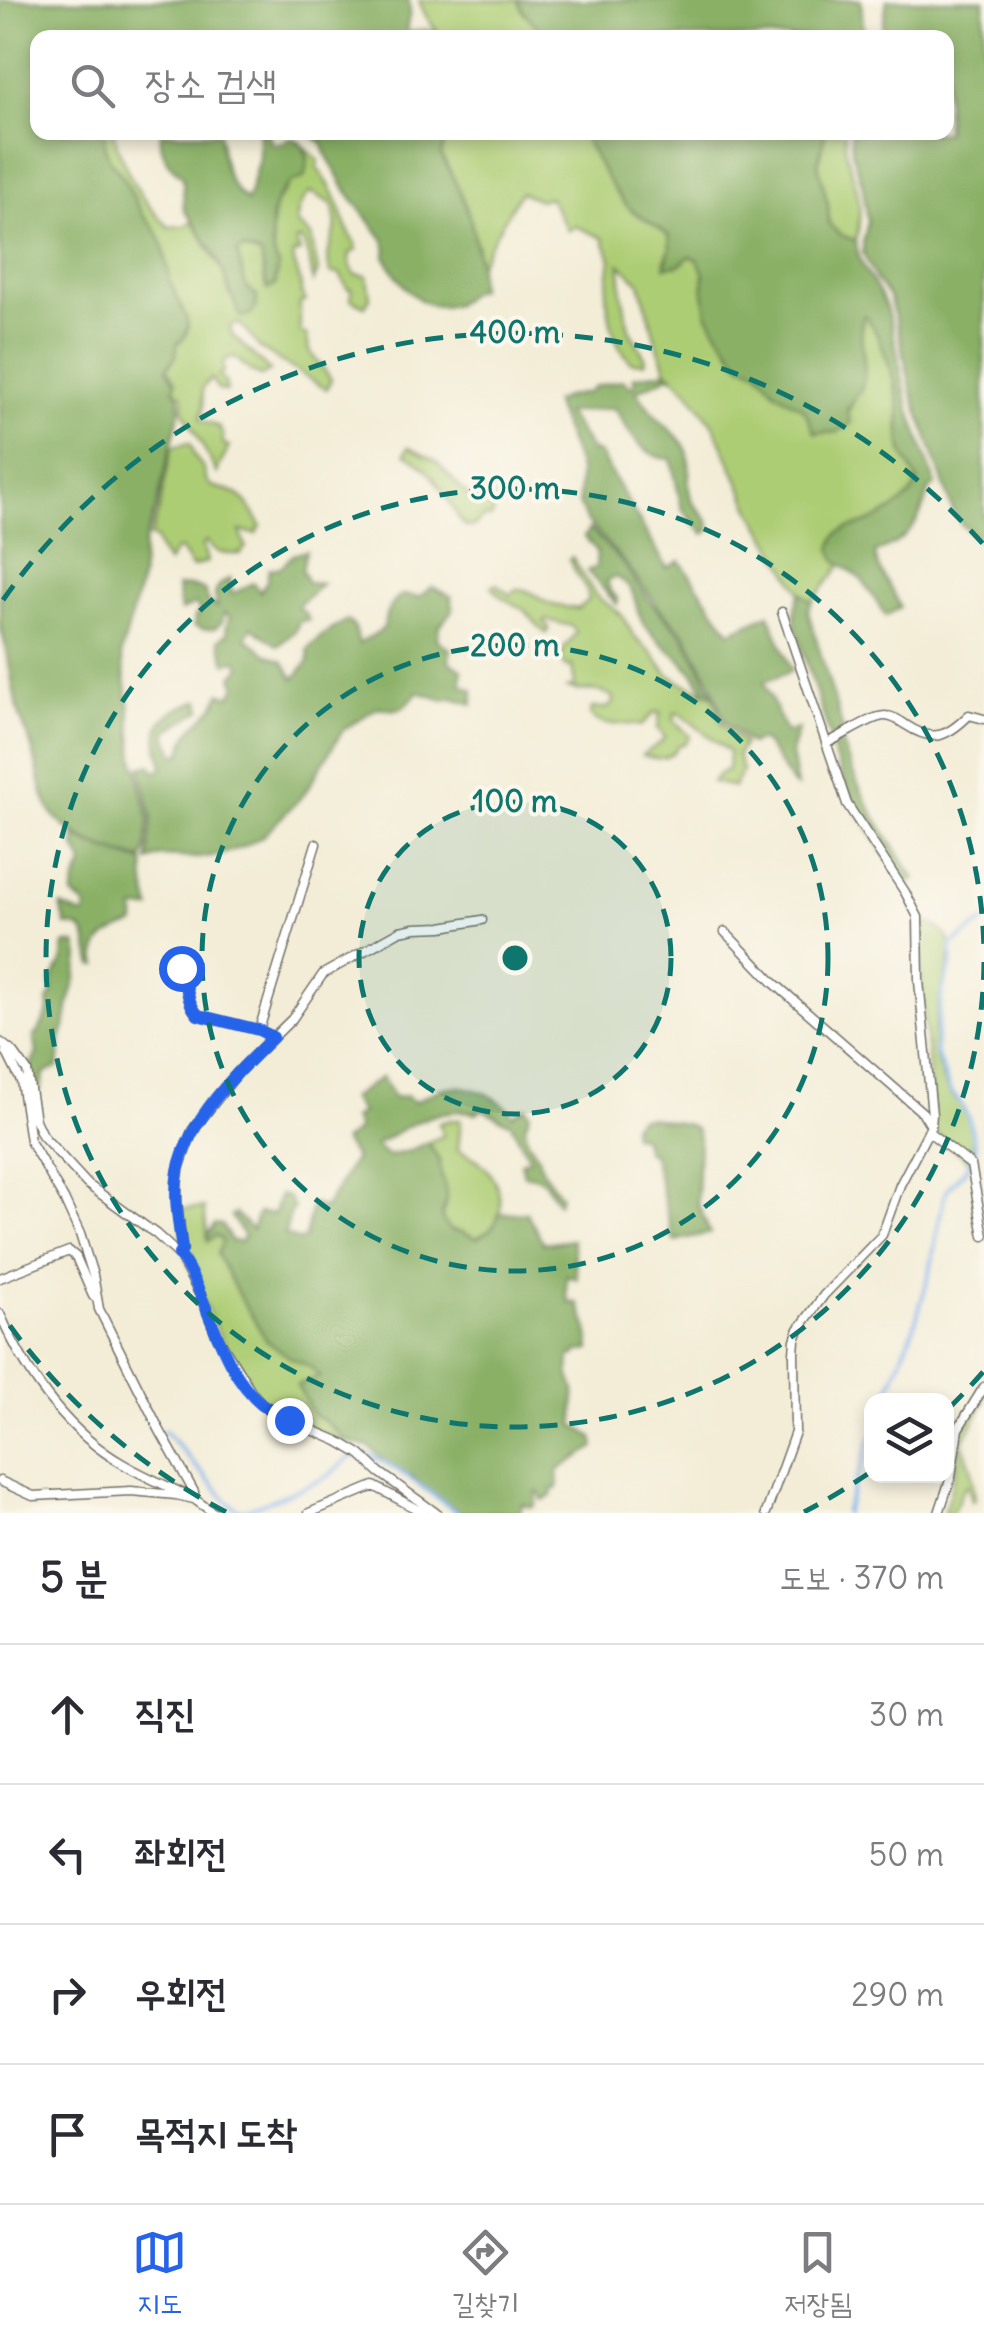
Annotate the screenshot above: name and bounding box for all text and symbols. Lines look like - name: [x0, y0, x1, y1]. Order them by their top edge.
- search box: [30, 30, 954, 140]
- icon: search: [65, 58, 120, 113]
- text: 장소 검색: [145, 60, 276, 107]
- text: 400 m: [470, 313, 560, 351]
- text: 300 m: [470, 469, 560, 507]
- text: 200 m: [470, 626, 560, 664]
- text: 100 m: [473, 782, 557, 820]
- centre of rings: [497, 940, 533, 976]
- route start: [159, 946, 205, 992]
- map controls: [864, 1393, 954, 1483]
- button: layers: [864, 1393, 954, 1483]
- route end: [267, 1398, 313, 1444]
- text: 5 분: [40, 1551, 108, 1603]
- text: 도보 · 370 m: [780, 1557, 944, 1598]
- icon: ahead: [40, 1687, 95, 1742]
- text: 직진: [135, 1689, 196, 1736]
- text: 30 m: [869, 1694, 944, 1735]
- icon: left: [40, 1827, 95, 1882]
- text: 좌회전: [135, 1829, 227, 1876]
- text: 50 m: [869, 1834, 944, 1875]
- icon: right: [40, 1967, 95, 2022]
- text: 우회전: [135, 1969, 227, 2016]
- text: 290 m: [851, 1974, 944, 2015]
- icon: arrive: [40, 2107, 95, 2162]
- text: 목적지 도착: [135, 2109, 297, 2156]
- tab: 지도: [132, 2225, 187, 2323]
- tab: 길찾기: [452, 2225, 519, 2323]
- tab: 저장됨: [784, 2225, 852, 2323]

